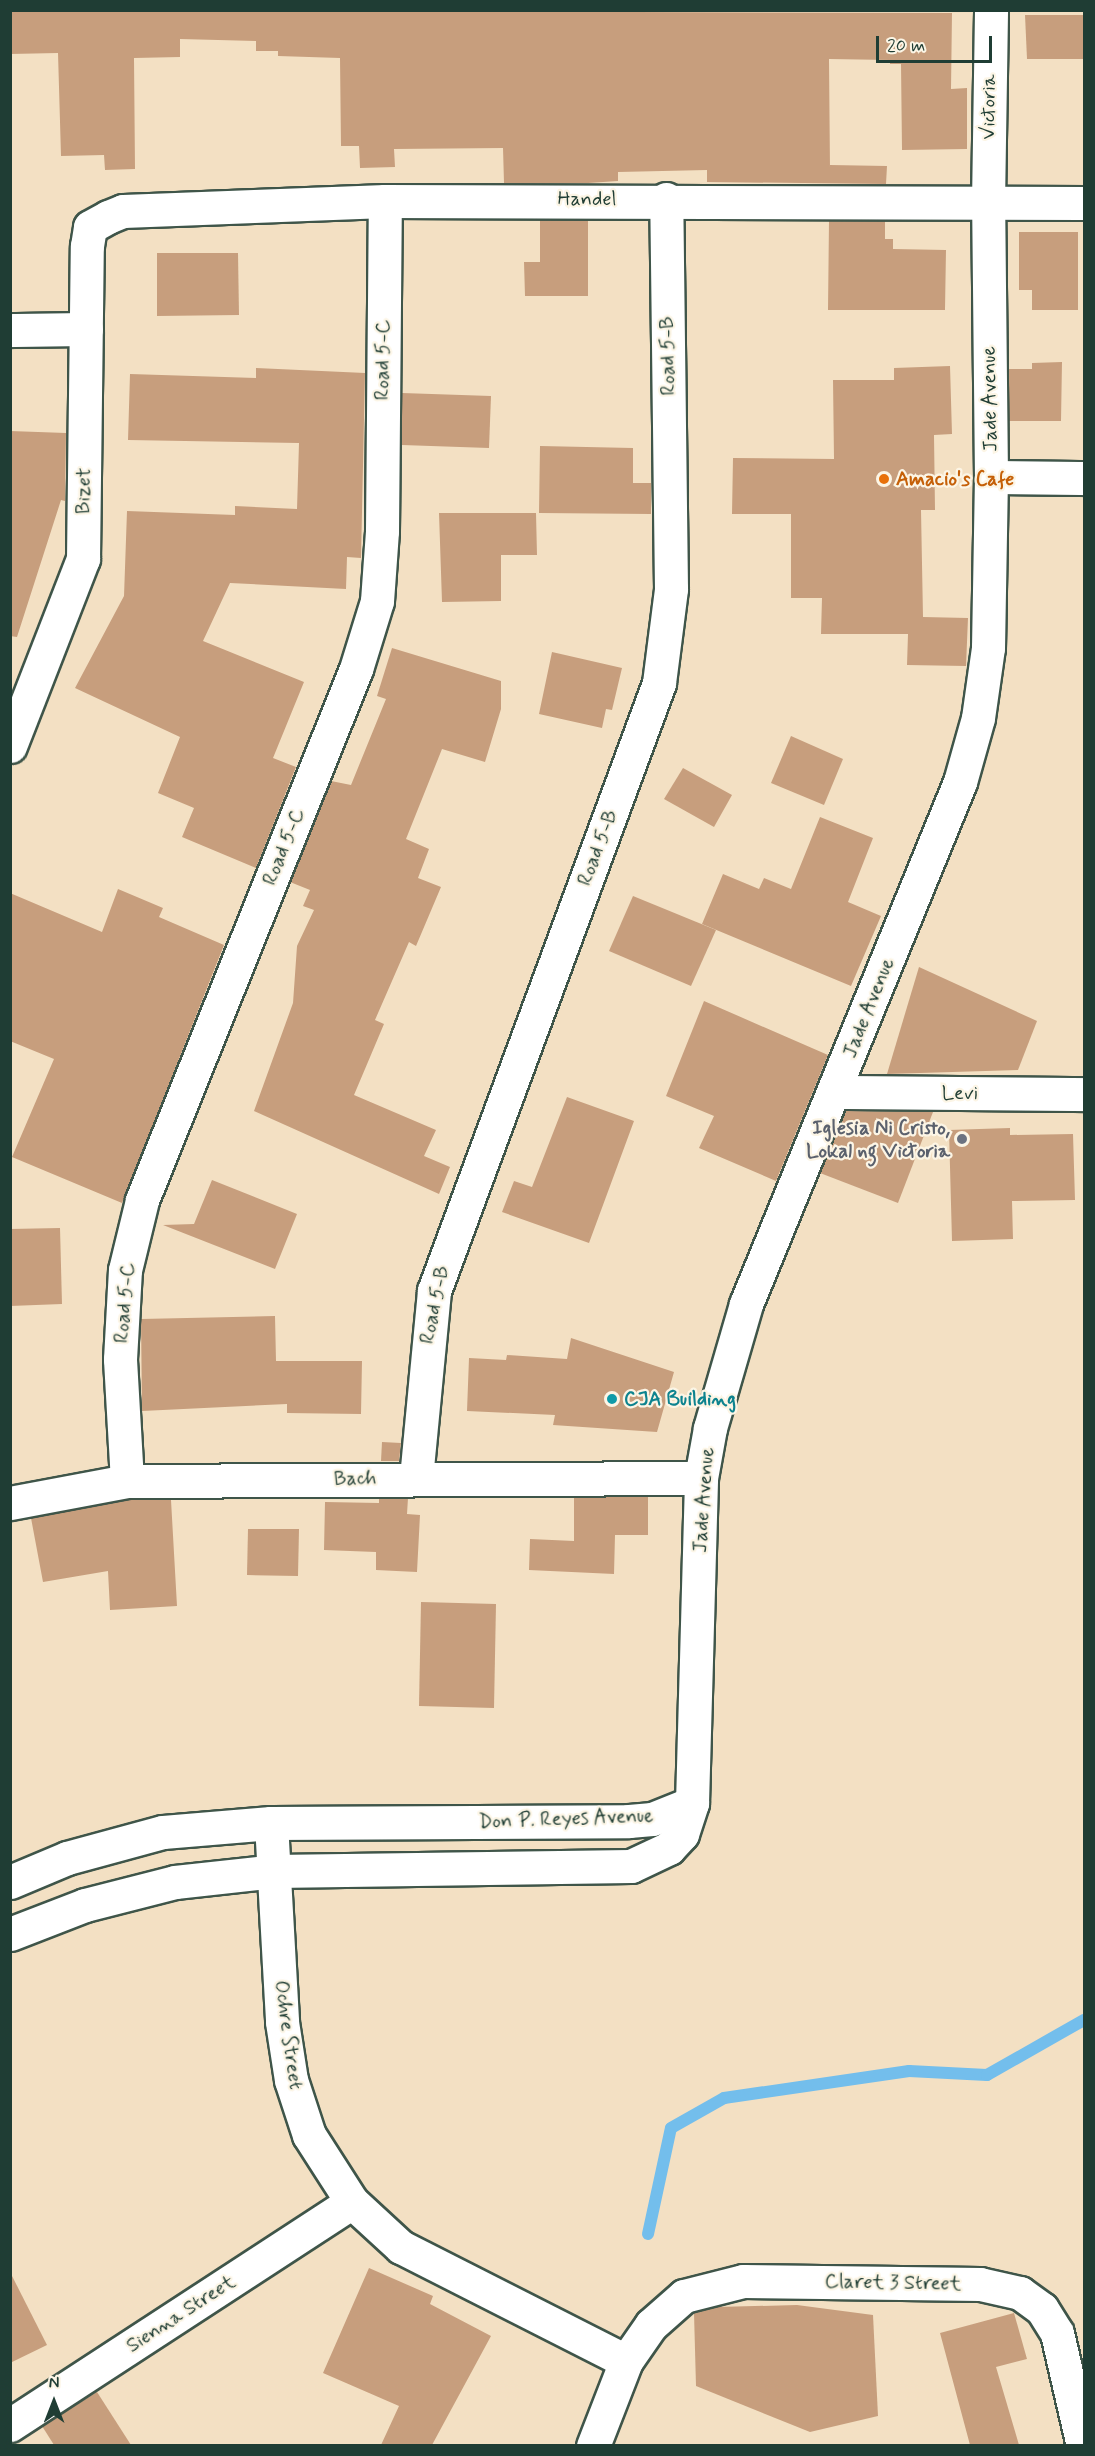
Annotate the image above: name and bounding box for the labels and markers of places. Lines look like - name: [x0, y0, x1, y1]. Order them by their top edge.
- place label: Amacio's Cafe: [896, 467, 1018, 491]
- marker: Amacio's Cafe: [877, 472, 891, 486]
- place label: Iglesia Ni Cristo, Lokal ng Victoria: [808, 1116, 950, 1163]
- marker: Iglesia Ni Cristo, Lokal ng Victoria: [955, 1132, 969, 1146]
- place label: CJA Building: [624, 1387, 733, 1411]
- marker: CJA Building: [605, 1392, 619, 1406]

